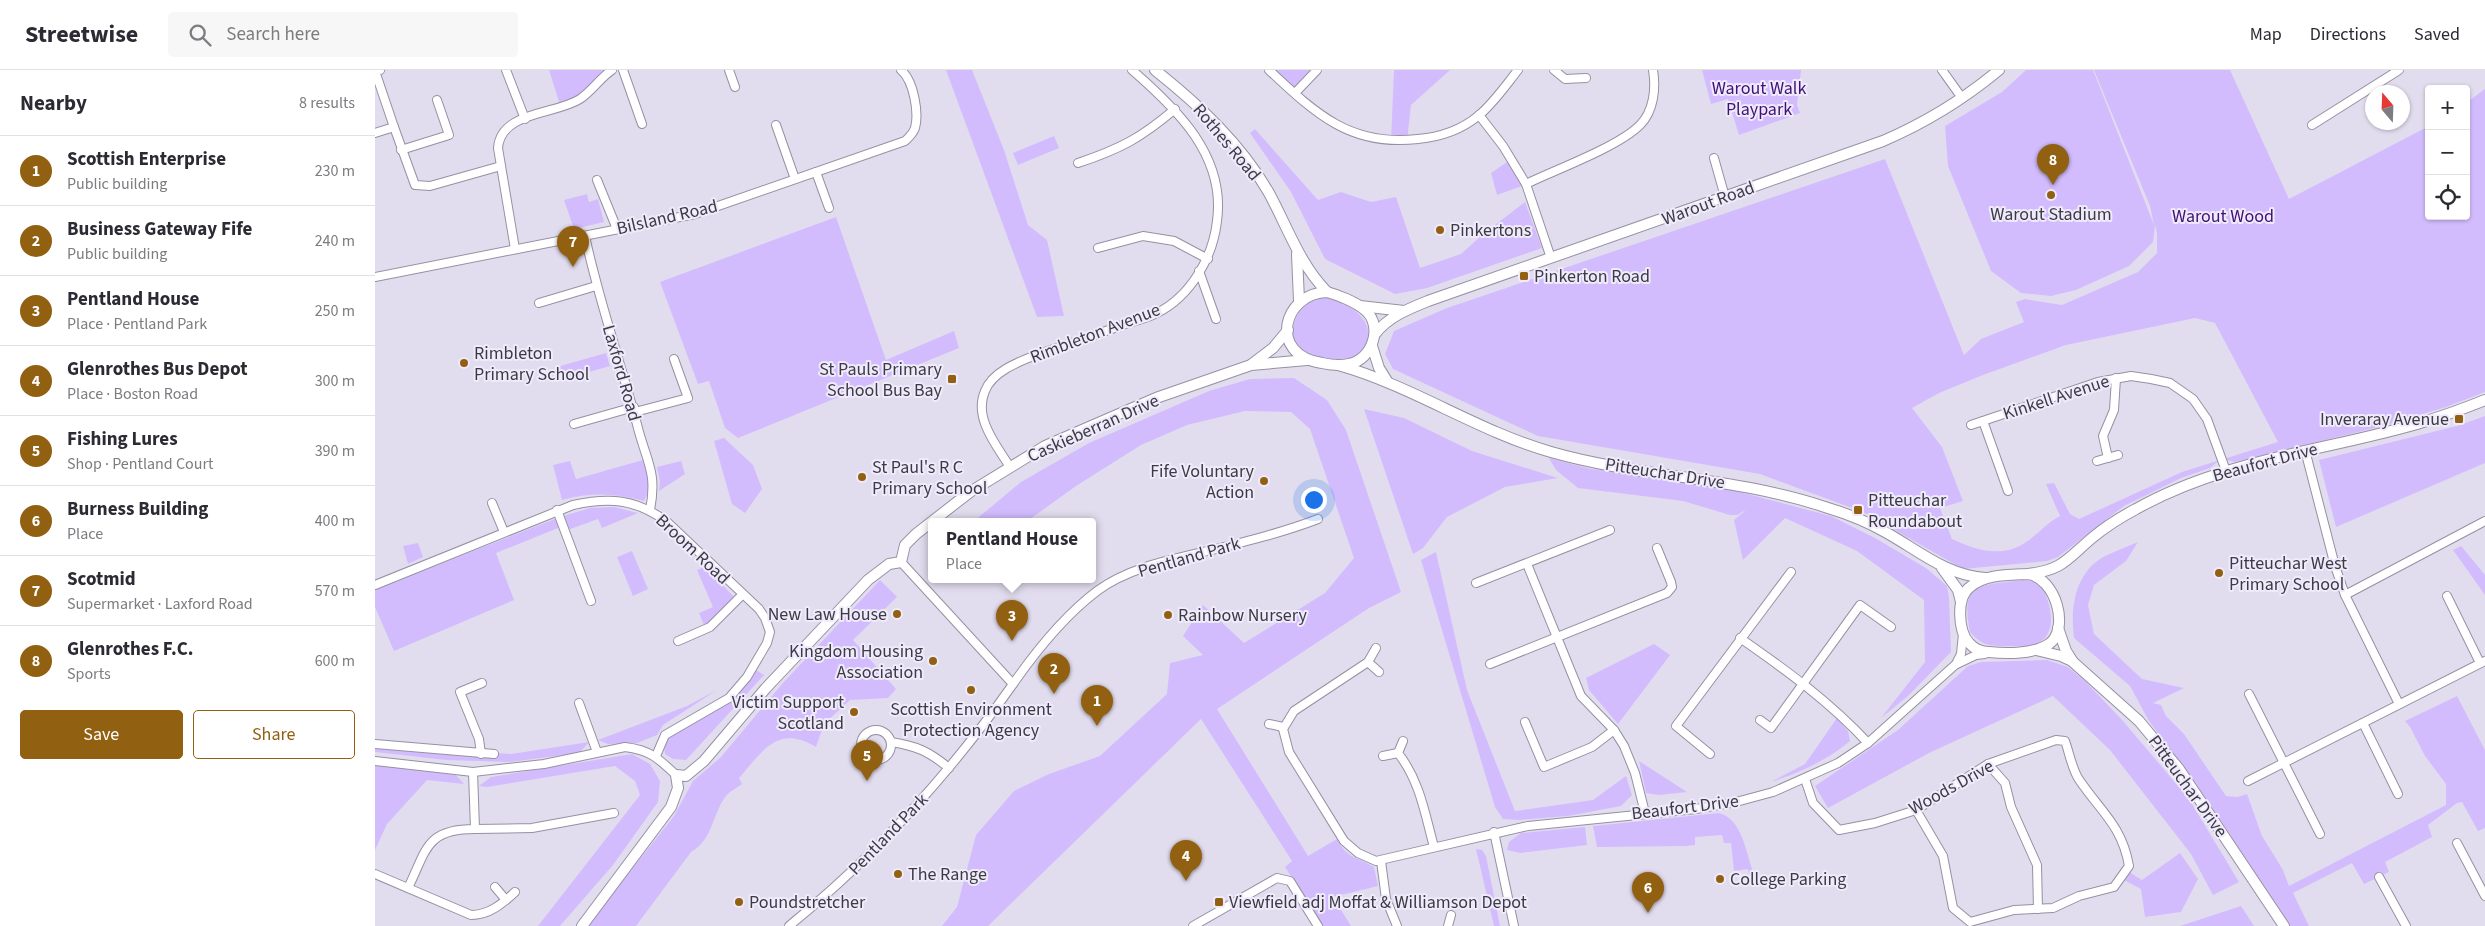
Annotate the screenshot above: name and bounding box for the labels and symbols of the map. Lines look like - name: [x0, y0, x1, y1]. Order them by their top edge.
- park label: Warout Walk Playpark: [1712, 76, 1806, 122]
- north arrow: [2365, 85, 2410, 130]
- street label: Rothes Road: [1187, 98, 1266, 186]
- pin: 8: [2037, 144, 2069, 185]
- street label: Warout Road: [1658, 175, 1758, 232]
- marker: Warout Stadium: [2045, 189, 2057, 201]
- street label: Bilsland Road: [614, 194, 720, 241]
- place label: Warout Stadium: [1990, 202, 2112, 227]
- park label: Warout Wood: [2172, 204, 2274, 229]
- place label: Pinkertons: [1450, 218, 1531, 243]
- marker: Pinkertons: [1434, 224, 1446, 236]
- pin: 7: [557, 226, 589, 267]
- place label: Pinkerton Road: [1534, 264, 1650, 289]
- marker: Pinkerton Road: [1518, 270, 1530, 282]
- street label: Rimbleton Avenue: [1027, 297, 1164, 370]
- street label: Laxford Road: [596, 322, 647, 424]
- place label: Rimbleton Primary School: [474, 341, 589, 387]
- marker: Rimbleton Primary School: [458, 357, 470, 369]
- place label: St Pauls Primary School Bus Bay: [819, 357, 943, 403]
- street label: Kinkell Avenue: [2000, 368, 2113, 426]
- marker: St Pauls Primary School Bus Bay: [946, 373, 958, 385]
- street label: Caskieberran Drive: [1023, 388, 1163, 469]
- place label: Inveraray Avenue: [2320, 407, 2449, 432]
- marker: Inveraray Avenue: [2453, 413, 2465, 425]
- street label: Beaufort Drive: [2210, 436, 2321, 489]
- street label: Pitteuchar Drive: [1603, 452, 1727, 495]
- place label: St Paul's R C Primary School: [872, 455, 987, 501]
- place label: Fife Voluntary Action: [1150, 459, 1255, 505]
- marker: St Paul's R C Primary School: [856, 471, 868, 483]
- marker: Fife Voluntary Action: [1258, 475, 1270, 487]
- your location: [1301, 487, 1327, 513]
- place label: Pitteuchar Roundabout: [1868, 488, 1962, 534]
- marker: Pitteuchar Roundabout: [1852, 504, 1864, 516]
- street label: Broom Road: [650, 508, 735, 590]
- street label: Pentland Park: [1135, 531, 1243, 584]
- place label: Pitteuchar West Primary School: [2229, 551, 2347, 597]
- marker: Pitteuchar West Primary School: [2213, 567, 2225, 579]
- pin: 3: [996, 600, 1028, 641]
- place label: New Law House: [768, 602, 887, 627]
- place label: Rainbow Nursery: [1178, 603, 1307, 628]
- marker: New Law House: [891, 608, 903, 620]
- marker: Rainbow Nursery: [1162, 609, 1174, 621]
- place label: Kingdom Housing Association: [789, 639, 923, 685]
- pin: 2: [1038, 653, 1070, 694]
- marker: Kingdom Housing Association: [927, 655, 939, 667]
- marker: Scottish Environment Protection Agency: [965, 684, 977, 696]
- pin: 1: [1081, 685, 1113, 726]
- place label: Victim Support Scotland: [732, 690, 844, 736]
- place label: Scottish Environment Protection Agency: [890, 697, 1052, 743]
- marker: Victim Support Scotland: [848, 706, 860, 718]
- street label: Pitteuchar Drive: [2142, 730, 2233, 843]
- pin: 5: [851, 740, 883, 781]
- street label: Woods Drive: [1904, 754, 1998, 821]
- street label: Pentland Park: [843, 788, 934, 881]
- street label: Beaufort Drive: [1630, 789, 1740, 826]
- pin: 4: [1170, 840, 1202, 881]
- place label: The Range: [908, 862, 987, 887]
- place label: College Parking: [1730, 867, 1846, 892]
- marker: The Range: [892, 868, 904, 880]
- pin: 6: [1632, 872, 1664, 913]
- marker: College Parking: [1714, 873, 1726, 885]
- place label: Poundstretcher: [749, 890, 866, 915]
- place label: Viewfield adj Moffat & Williamson Depot: [1229, 890, 1527, 915]
- marker: Poundstretcher: [733, 896, 745, 908]
- marker: Viewfield adj Moffat & Williamson Depot: [1213, 896, 1225, 908]

